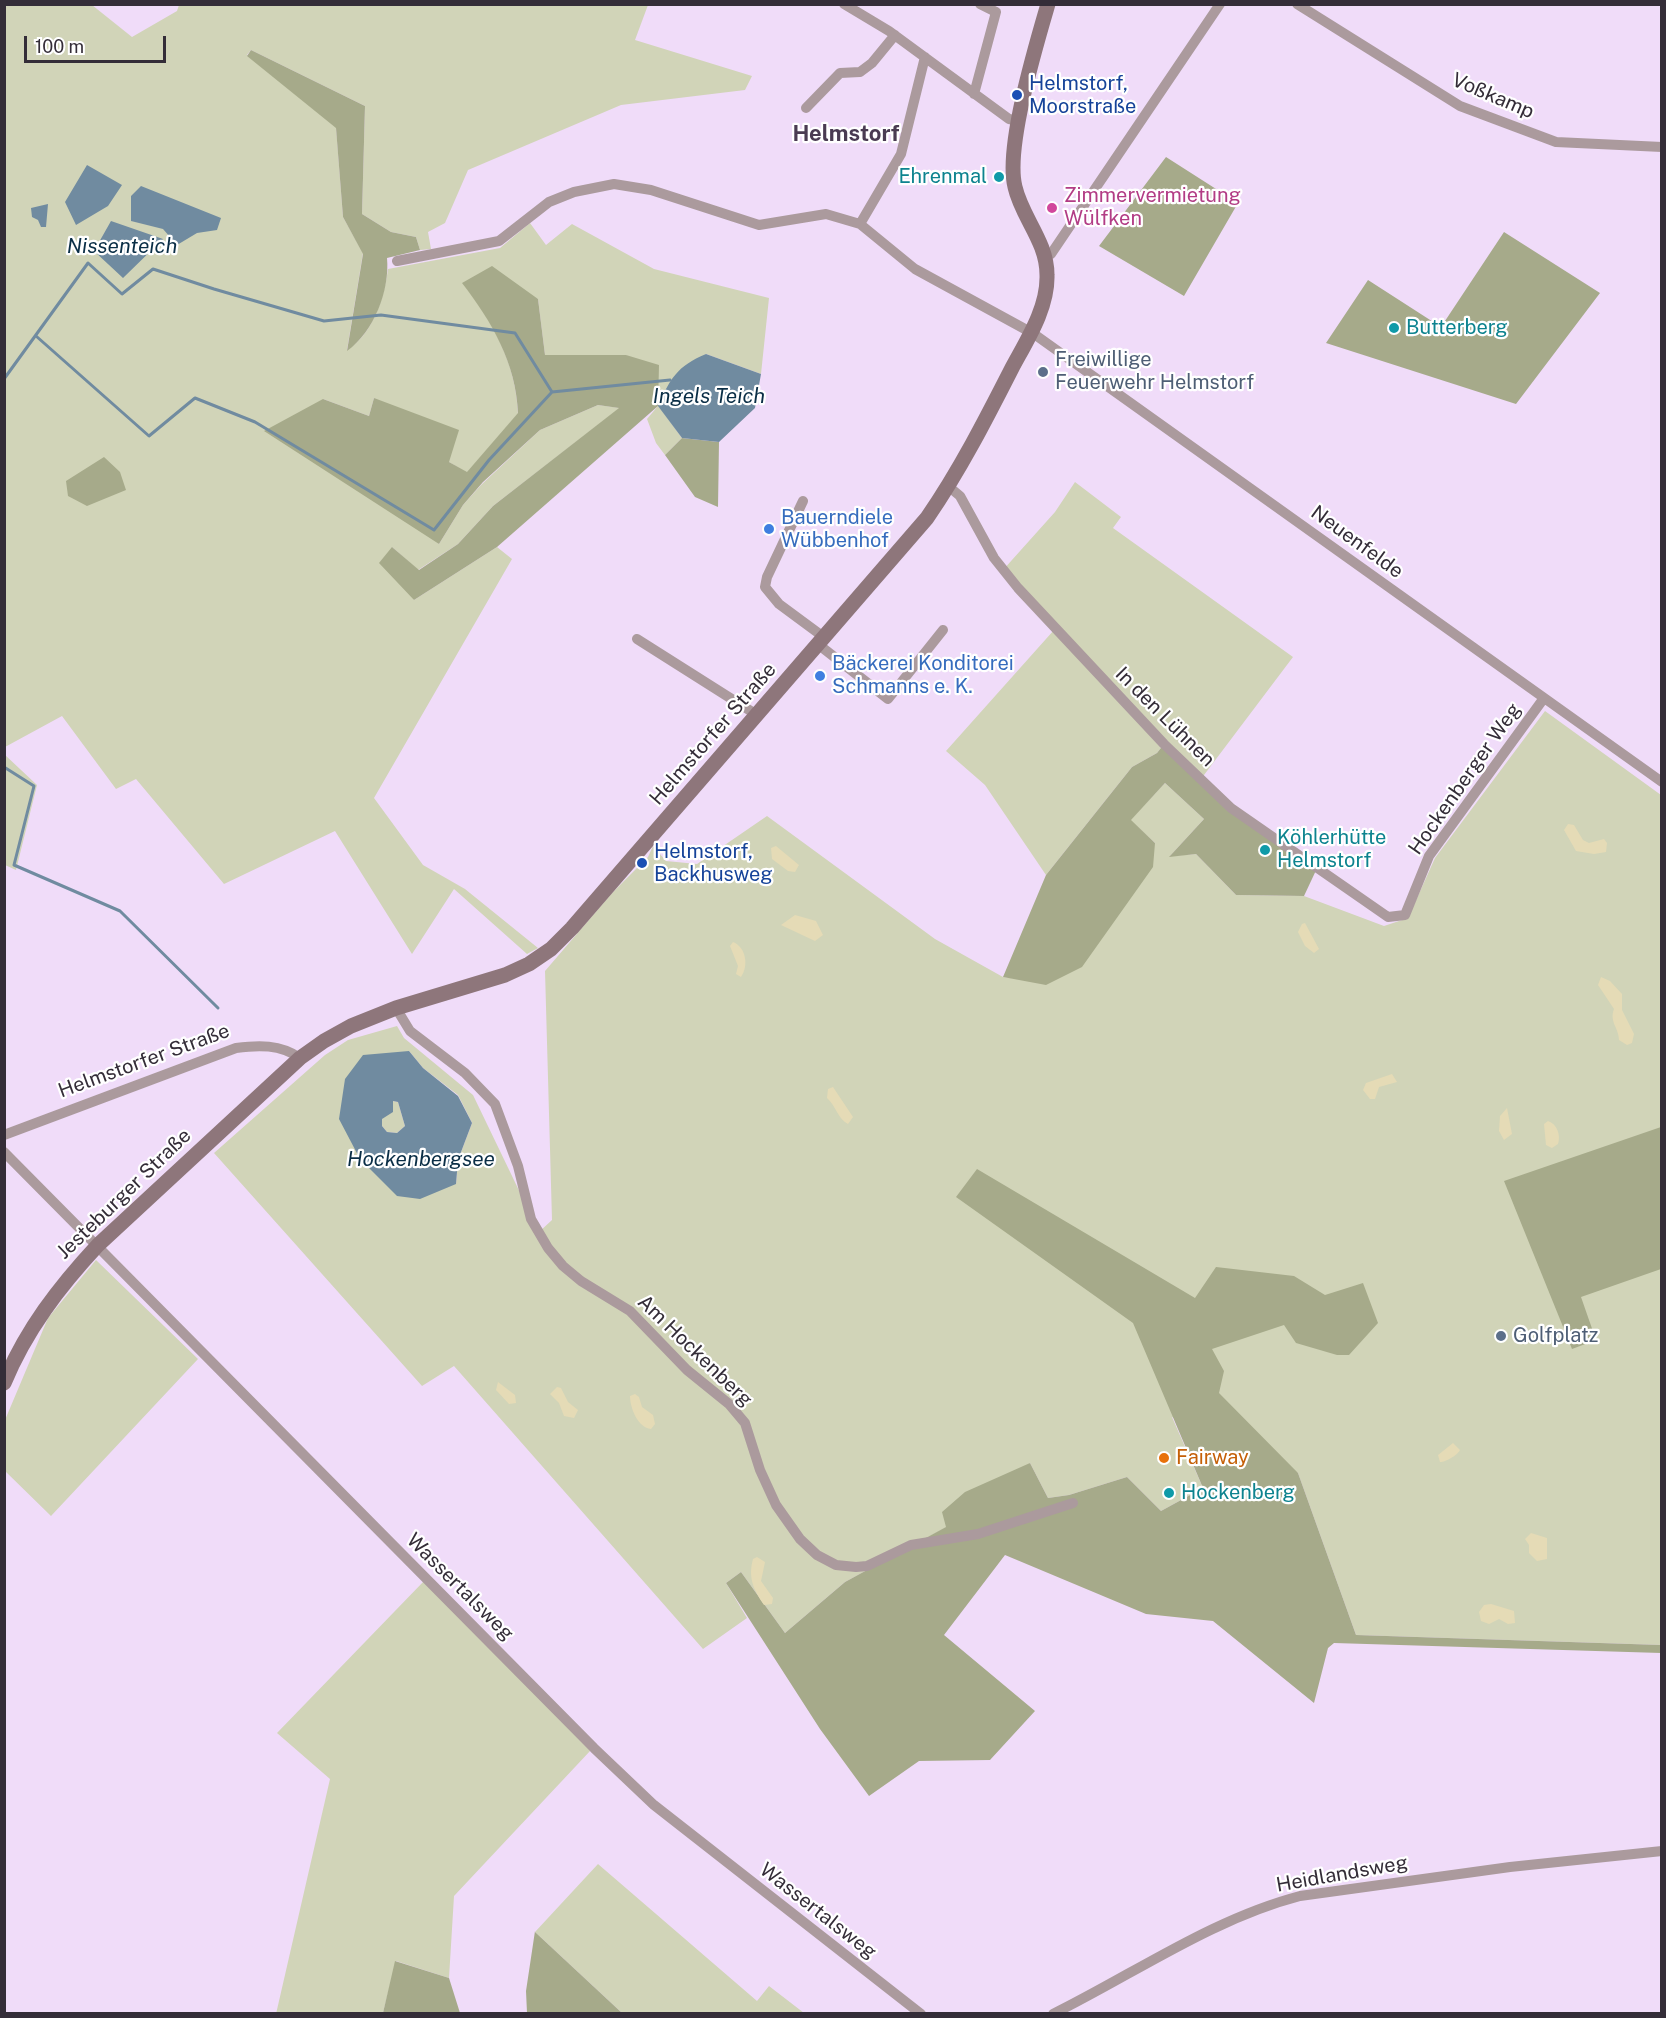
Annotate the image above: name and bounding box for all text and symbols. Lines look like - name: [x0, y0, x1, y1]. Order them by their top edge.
- scale bar: [27, 24, 170, 62]
- text: 100 m: [35, 36, 84, 57]
- street label: Voßkamp: [1448, 68, 1538, 124]
- place label: Helmstorf, Moorstraße: [1029, 72, 1136, 119]
- marker: Helmstorf, Moorstraße: [1010, 88, 1024, 102]
- district label: Helmstorf: [792, 121, 900, 147]
- place label: Ehrenmal: [898, 165, 987, 189]
- marker: Ehrenmal: [992, 170, 1006, 184]
- place label: Zimmervermietung Wülfken: [1064, 184, 1241, 231]
- marker: Zimmervermietung Wülfken: [1045, 201, 1059, 215]
- water label: Nissenteich: [67, 234, 177, 260]
- place label: Butterberg: [1406, 316, 1508, 340]
- marker: Butterberg: [1387, 321, 1401, 335]
- place label: Freiwillige Feuerwehr Helmstorf: [1055, 348, 1254, 395]
- marker: Freiwillige Feuerwehr Helmstorf: [1036, 365, 1050, 379]
- water label: Ingels Teich: [653, 384, 765, 410]
- street label: Neuenfelde: [1306, 500, 1408, 584]
- place label: Bauerndiele Wübbenhof: [781, 506, 893, 553]
- marker: Bauerndiele Wübbenhof: [762, 522, 776, 536]
- place label: Bäckerei Konditorei Schmanns e. K.: [832, 652, 1014, 699]
- street label: Helmstorfer Straße: [645, 658, 781, 810]
- street label: In den Lühnen: [1110, 662, 1220, 772]
- marker: Bäckerei Konditorei Schmanns e. K.: [813, 669, 827, 683]
- street label: Hockenberger Weg: [1404, 699, 1526, 859]
- place label: Köhlerhütte Helmstorf: [1277, 826, 1386, 873]
- place label: Helmstorf, Backhusweg: [654, 840, 773, 887]
- marker: Köhlerhütte Helmstorf: [1258, 843, 1272, 857]
- marker: Helmstorf, Backhusweg: [635, 856, 649, 870]
- street label: Helmstorfer Straße: [55, 1019, 233, 1103]
- street label: Jesteburger Straße: [52, 1124, 196, 1264]
- water label: Hockenbergsee: [347, 1147, 495, 1173]
- street label: Am Hockenberg: [633, 1290, 757, 1412]
- place label: Golfplatz: [1513, 1324, 1598, 1348]
- marker: Golfplatz: [1494, 1329, 1508, 1343]
- place label: Fairway: [1176, 1446, 1249, 1470]
- marker: Fairway: [1157, 1451, 1171, 1465]
- place label: Hockenberg: [1181, 1481, 1295, 1505]
- marker: Hockenberg: [1162, 1486, 1176, 1500]
- street label: Wassertalsweg: [401, 1528, 519, 1646]
- street label: Heidlandsweg: [1274, 1851, 1410, 1897]
- street label: Wassertalsweg: [755, 1858, 881, 1964]

